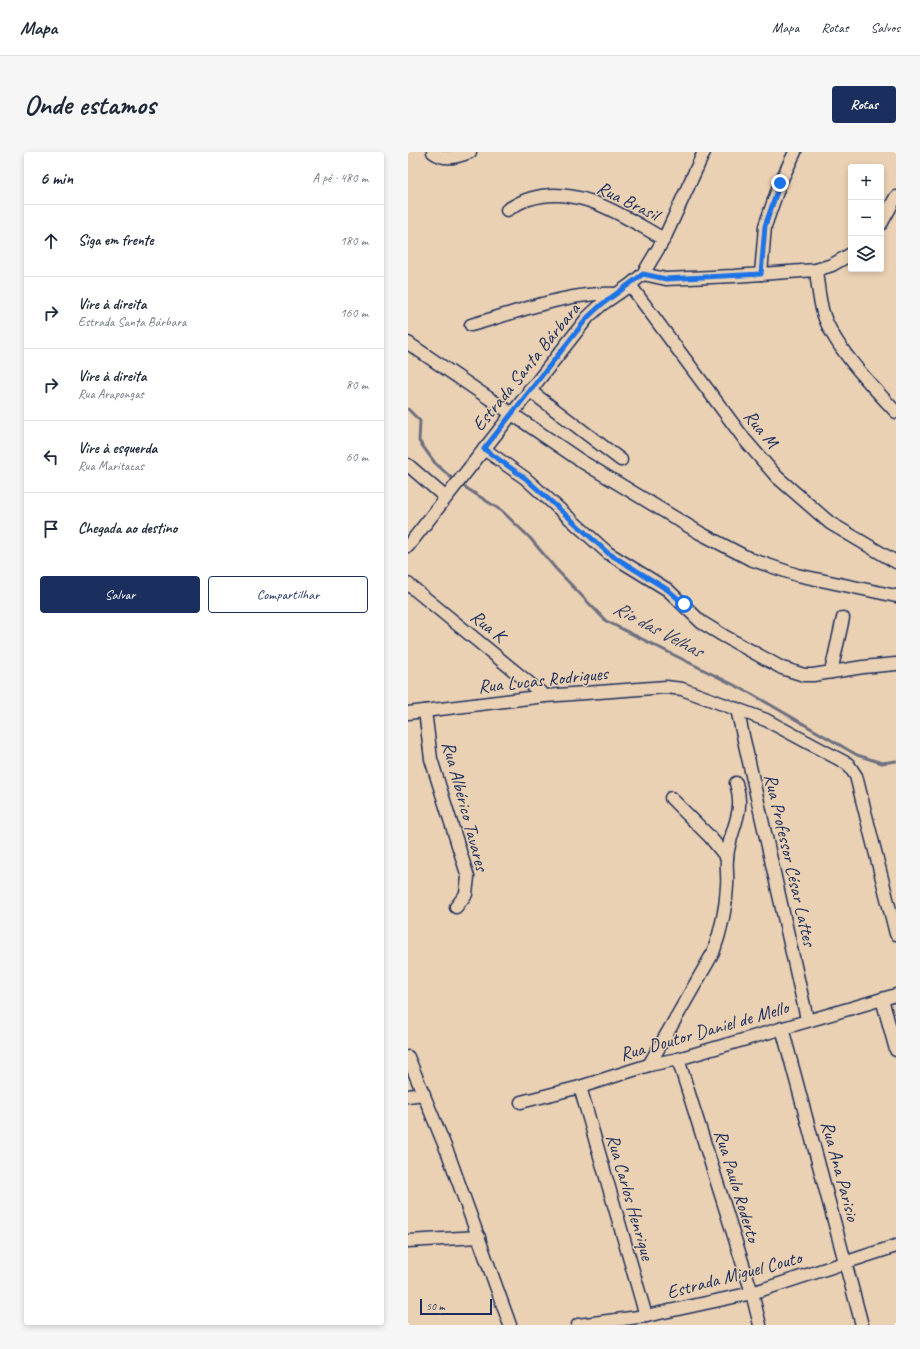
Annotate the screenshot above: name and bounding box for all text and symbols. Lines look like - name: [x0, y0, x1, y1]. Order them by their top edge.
- text: Mapa: [20, 16, 57, 40]
- text: Mapa: [772, 19, 799, 36]
- text: Rotas: [821, 19, 849, 36]
- text: Salvos: [871, 19, 900, 36]
- button: Rotas: [832, 86, 896, 123]
- text: Onde estamos: [24, 87, 156, 122]
- map controls: [848, 164, 884, 272]
- button: +: [848, 164, 884, 200]
- text: 6 min: [40, 168, 73, 189]
- text: A pé · 480 m: [312, 170, 368, 186]
- route end: [771, 174, 789, 192]
- street label: Rua Brasil: [593, 176, 667, 228]
- button: −: [848, 200, 884, 236]
- icon: ahead: [40, 230, 62, 252]
- text: Siga em frente: [78, 231, 154, 250]
- text: 180 m: [340, 233, 368, 249]
- button: layers: [848, 236, 884, 272]
- text: Vire à direita: [78, 295, 147, 314]
- street label: Estrada Santa Bárbara: [467, 297, 586, 436]
- icon: right: [40, 302, 62, 324]
- text: 160 m: [340, 305, 368, 321]
- text: Estrada Santa Bárbara: [78, 314, 186, 330]
- text: Vire à direita: [78, 367, 147, 386]
- icon: right: [40, 374, 62, 396]
- text: 80 m: [346, 377, 368, 393]
- text: Rua Arapongas: [78, 386, 144, 402]
- street label: Rua M: [738, 405, 785, 454]
- text: Vire à esquerda: [78, 439, 157, 458]
- icon: left: [40, 446, 62, 468]
- text: 60 m: [346, 449, 368, 465]
- text: Rua Maritacas: [78, 458, 144, 474]
- icon: arrive: [40, 518, 62, 540]
- text: Chegada ao destino: [78, 519, 177, 538]
- button: Salvar: [40, 576, 200, 613]
- button: Compartilhar: [208, 576, 368, 613]
- water label: Rio das Velhas: [609, 595, 710, 664]
- route start: [675, 595, 693, 613]
- street label: Rua K: [466, 605, 513, 650]
- street label: Rua Lucas Rodrigues: [477, 661, 611, 699]
- street label: Rua Albérico Tavares: [436, 739, 494, 875]
- street label: Rua Professor César Lattes: [758, 771, 822, 950]
- street label: Rua Doutor Daniel de Mello: [617, 995, 793, 1067]
- street label: Rua Ana Parisio: [815, 1118, 865, 1225]
- street label: Rua Paulo Roderto: [709, 1127, 766, 1247]
- street label: Rua Carlos Henrique: [601, 1131, 660, 1264]
- street label: Estrada Miguel Couto: [664, 1245, 806, 1304]
- scale bar: [420, 1297, 492, 1316]
- text: 50 m: [426, 1299, 445, 1313]

